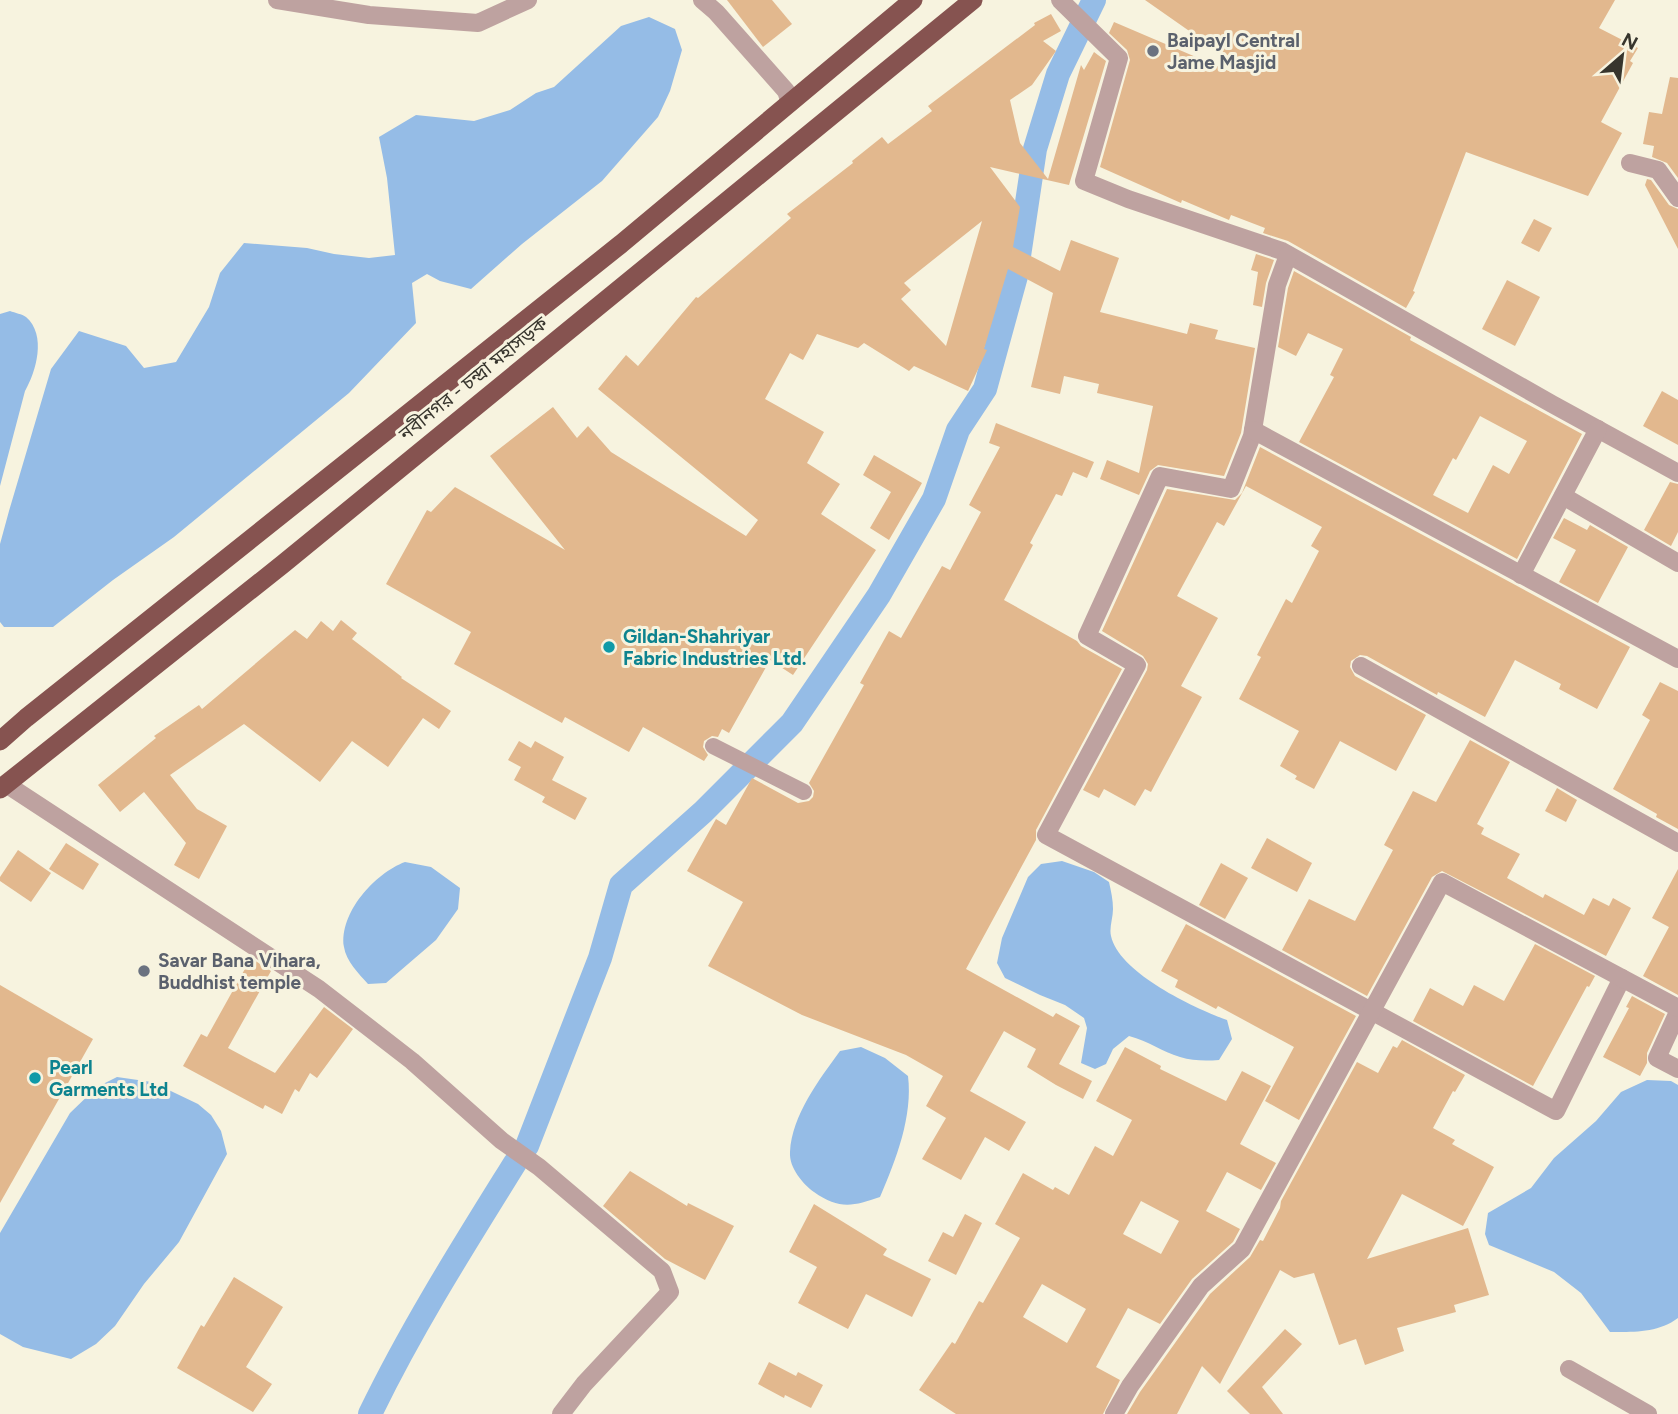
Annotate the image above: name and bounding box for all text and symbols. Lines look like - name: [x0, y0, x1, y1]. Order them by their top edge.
- north arrow: [1587, 21, 1657, 91]
- text: N: [1618, 28, 1642, 55]
- place label: Baipayl Central Jame Masjid: [1167, 29, 1300, 74]
- marker: Baipayl Central Jame Masjid: [1145, 43, 1161, 59]
- street label: নবীনগর - চন্দ্রা মহাসড়ক: [394, 311, 553, 446]
- place label: Gildan-Shahriyar Fabric Industries Ltd.: [623, 625, 807, 670]
- marker: Gildan-Shahriyar Fabric Industries Ltd.: [601, 639, 617, 655]
- place label: Savar Bana Vihara, Buddhist temple: [158, 949, 321, 994]
- marker: Savar Bana Vihara, Buddhist temple: [136, 963, 152, 979]
- place label: Pearl Garments Ltd: [49, 1056, 168, 1101]
- marker: Pearl Garments Ltd: [27, 1070, 43, 1086]

